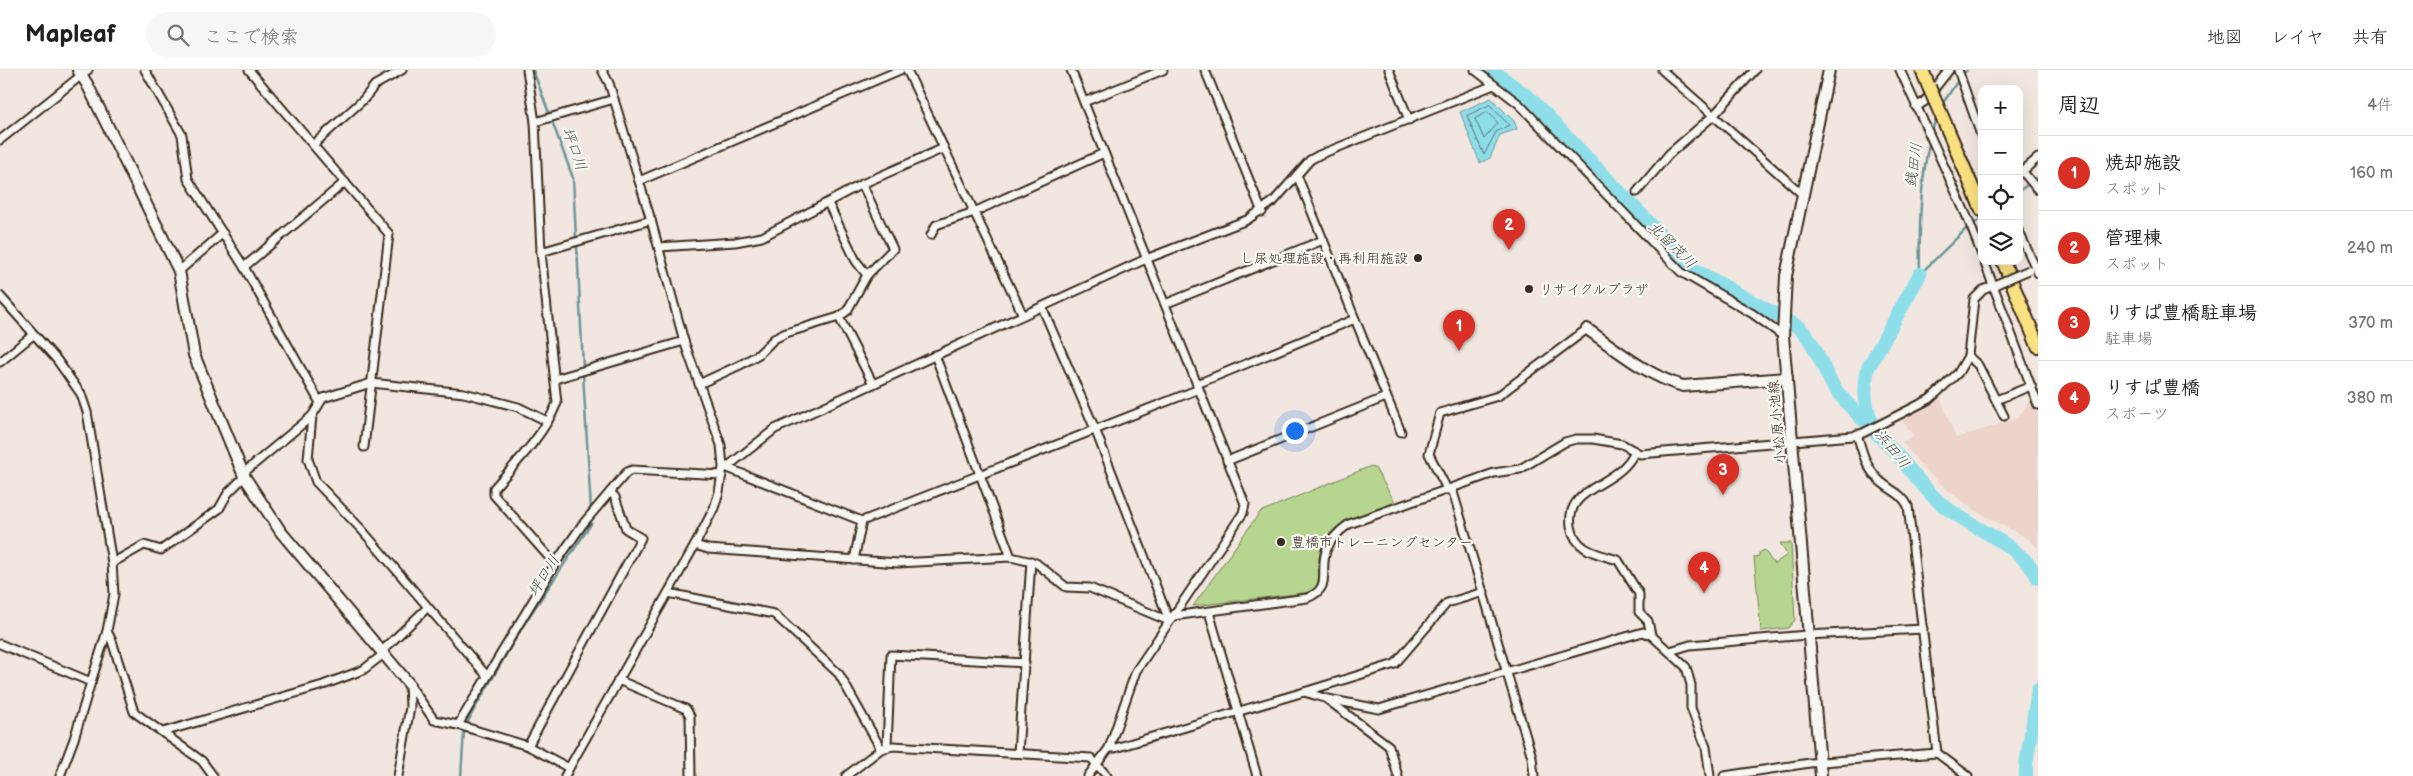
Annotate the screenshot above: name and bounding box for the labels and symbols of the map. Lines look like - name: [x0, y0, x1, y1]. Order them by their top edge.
- water label: 坪口川: [557, 125, 591, 173]
- water label: 銭田川: [1901, 141, 1927, 189]
- pin: 2: [1493, 209, 1525, 250]
- water label: 北留茂川: [1644, 217, 1700, 273]
- place label: し尿処理施設・再利用施設: [1240, 250, 1408, 267]
- marker: し尿処理施設・再利用施設: [1412, 252, 1424, 264]
- place label: リサイクルプラザ: [1539, 281, 1649, 298]
- marker: リサイクルプラザ: [1523, 283, 1535, 295]
- pin: 1: [1443, 310, 1475, 351]
- street label: 小松原小池線: [1765, 379, 1789, 465]
- your location: [1282, 418, 1308, 444]
- water label: 浜田川: [1870, 426, 1914, 472]
- pin: 3: [1707, 454, 1739, 495]
- place label: 豊橋市トレーニングセンター: [1291, 534, 1473, 551]
- marker: 豊橋市トレーニングセンター: [1275, 536, 1287, 548]
- water label: 坪口川: [524, 552, 564, 600]
- pin: 4: [1688, 552, 1720, 593]

